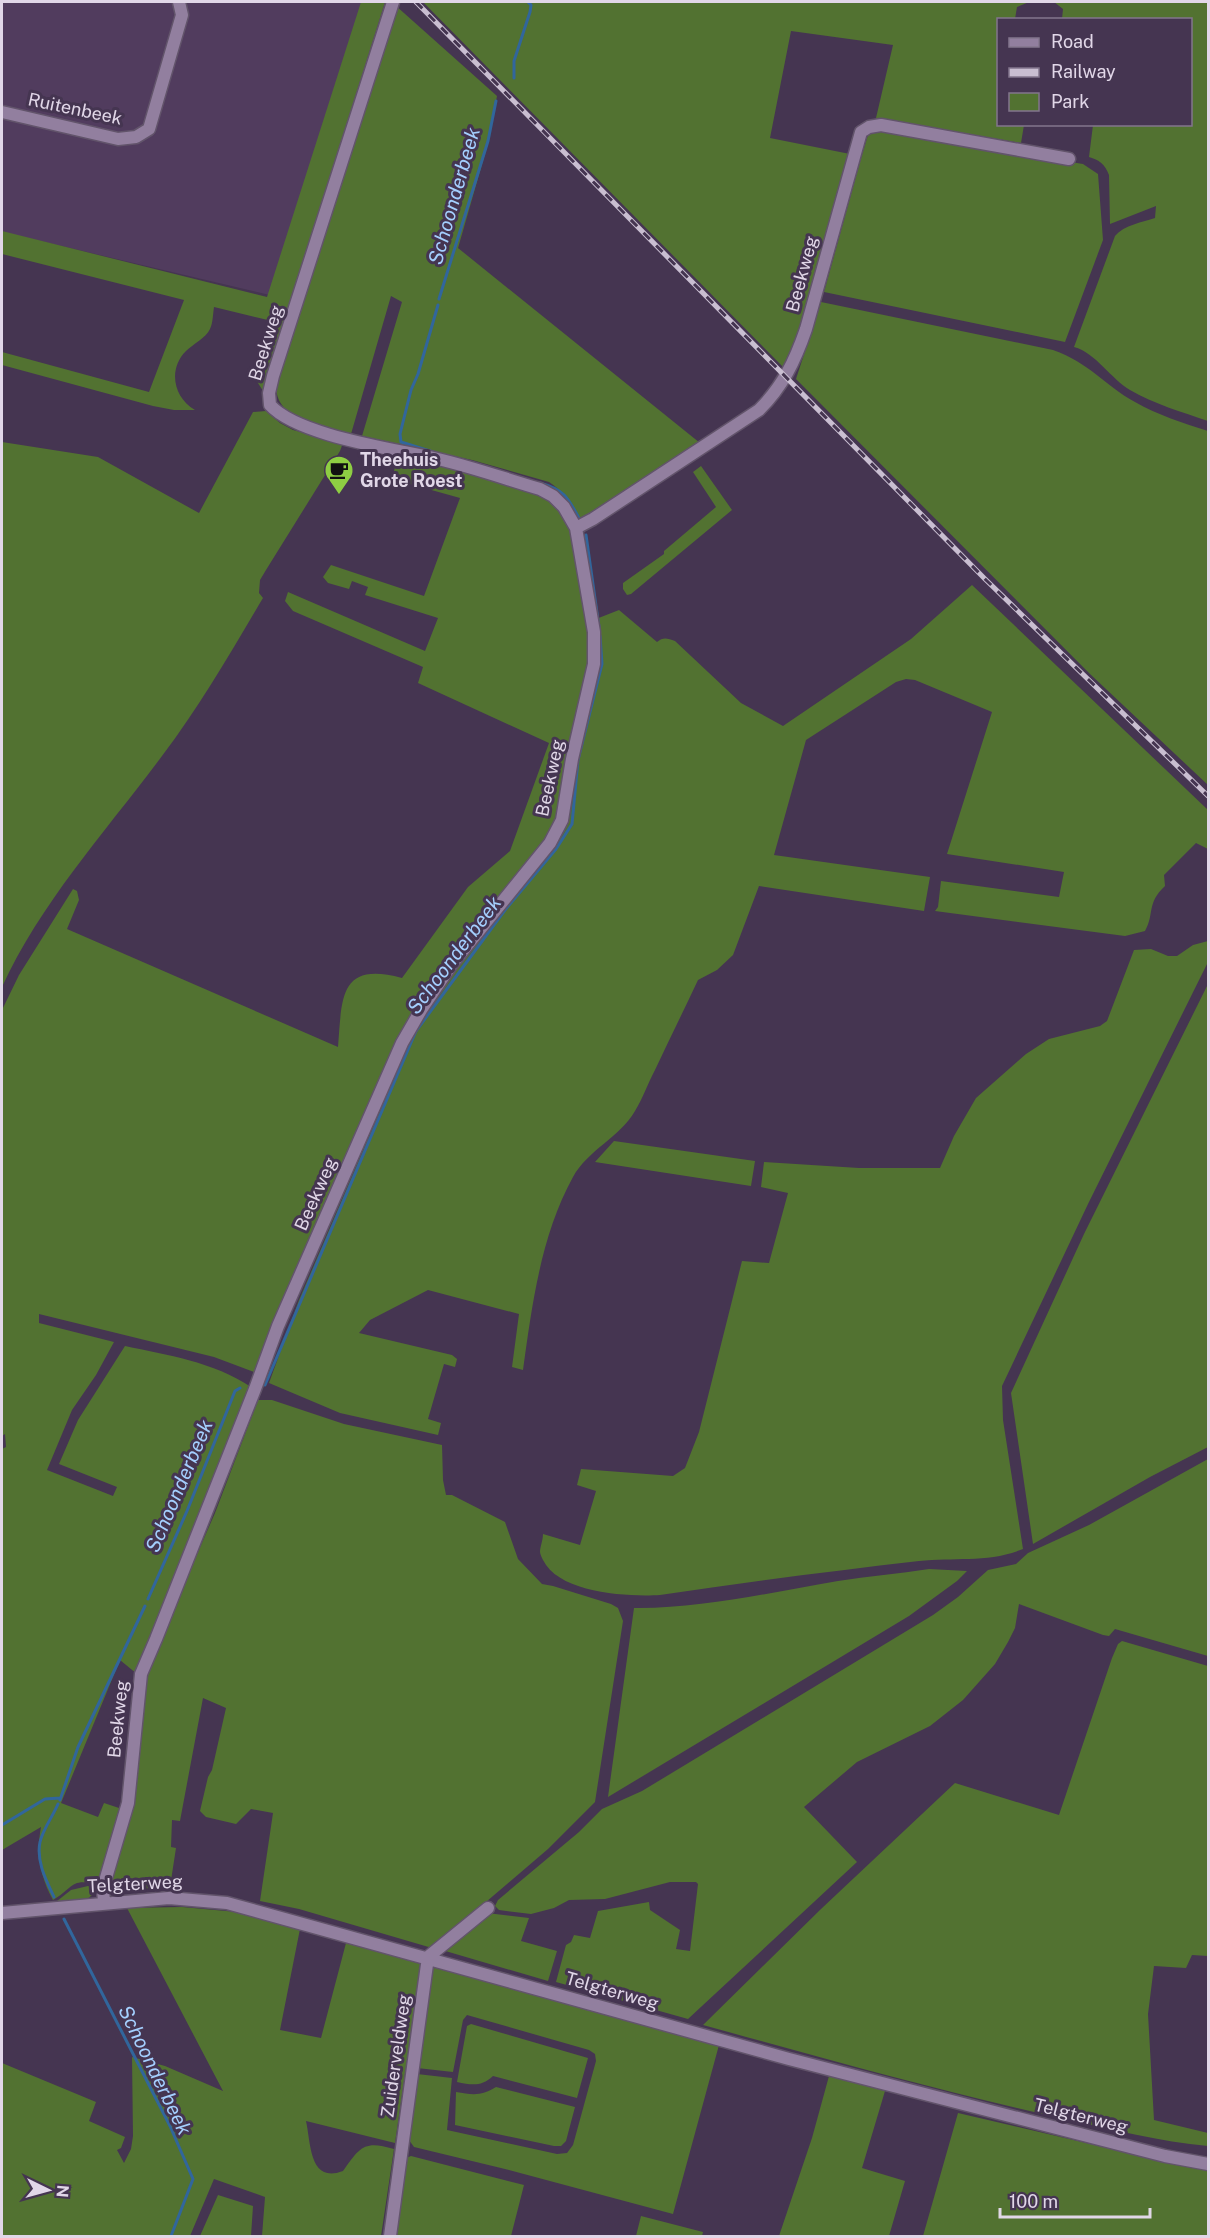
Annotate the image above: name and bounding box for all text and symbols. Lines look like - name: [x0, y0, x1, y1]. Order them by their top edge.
- legend: [997, 18, 1192, 126]
- text: Road: [1051, 31, 1094, 52]
- text: Railway: [1051, 61, 1116, 82]
- street label: Ruitenbeek: [26, 88, 124, 129]
- text: Park: [1051, 91, 1089, 112]
- water label: Schoonderbeek: [423, 124, 485, 267]
- street label: Beekweg: [781, 233, 822, 314]
- street label: Beekweg: [244, 302, 287, 383]
- place label: Theehuis Grote Roest: [360, 449, 463, 491]
- cafe icon: Theehuis Grote Roest: [323, 454, 355, 496]
- street label: Beekweg: [531, 738, 568, 818]
- water label: Schoonderbeek: [402, 891, 506, 1019]
- street label: Beekweg: [290, 1154, 341, 1234]
- water label: Schoonderbeek: [140, 1416, 218, 1556]
- street label: Beekweg: [103, 1679, 132, 1759]
- street label: Telgterweg: [86, 1871, 183, 1896]
- street label: Telgterweg: [563, 1967, 661, 2014]
- street label: Zuiderveldweg: [376, 1993, 415, 2119]
- water label: Schoonderbeek: [113, 2001, 197, 2139]
- street label: Telgterweg: [1032, 2094, 1130, 2137]
- north arrow: [18, 2160, 78, 2220]
- scale bar: [1000, 2181, 1150, 2219]
- text: N: [52, 2184, 72, 2198]
- text: 100 m: [1009, 2191, 1058, 2212]

